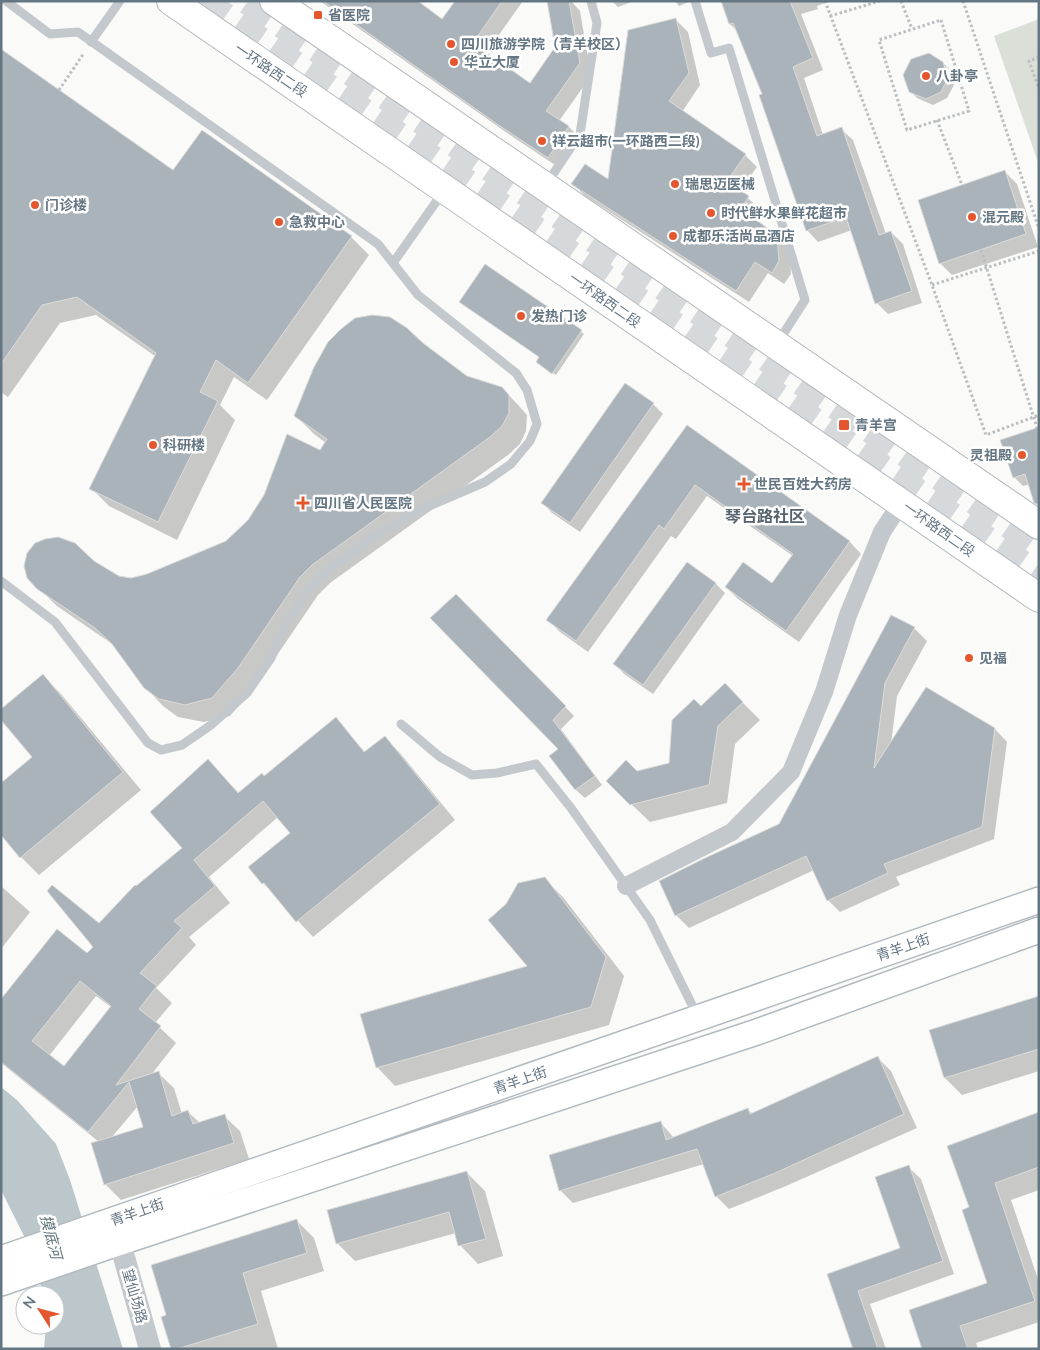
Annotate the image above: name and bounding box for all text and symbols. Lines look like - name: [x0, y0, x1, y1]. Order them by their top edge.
- place label: 省医院: [328, 6, 370, 23]
- marker: 省医院: [312, 9, 324, 21]
- place label: 四川旅游学院（青羊校区）: [461, 35, 629, 52]
- marker: 四川旅游学院（青羊校区）: [445, 38, 457, 50]
- street label: 一环路西二段: [232, 39, 311, 100]
- place label: 华立大厦: [464, 53, 520, 70]
- marker: 华立大厦: [448, 56, 460, 68]
- place label: 八卦亭: [936, 67, 978, 84]
- marker: 八卦亭: [920, 70, 932, 82]
- place label: 祥云超市(一环路西二段): [552, 132, 700, 149]
- marker: 祥云超市(一环路西二段): [536, 135, 548, 147]
- place label: 瑞思迈医械: [685, 175, 755, 192]
- marker: 瑞思迈医械: [669, 178, 681, 190]
- place label: 门诊楼: [45, 196, 87, 213]
- marker: 门诊楼: [29, 199, 41, 211]
- place label: 时代鲜水果鲜花超市: [721, 204, 847, 221]
- marker: 时代鲜水果鲜花超市: [705, 207, 717, 219]
- place label: 混元殿: [982, 208, 1024, 225]
- marker: 混元殿: [966, 211, 978, 223]
- place label: 急救中心: [289, 213, 345, 230]
- marker: 急救中心: [273, 216, 285, 228]
- place label: 成都乐活尚品酒店: [683, 227, 795, 244]
- marker: 成都乐活尚品酒店: [667, 230, 679, 242]
- street label: 一环路西二段: [566, 269, 645, 331]
- place label: 发热门诊: [531, 307, 588, 324]
- marker: 发热门诊: [515, 310, 527, 322]
- place label: 青羊宫: [855, 416, 897, 433]
- marker: 青羊宫: [837, 418, 851, 432]
- place label: 科研楼: [163, 436, 205, 453]
- marker: 科研楼: [147, 439, 159, 451]
- place label: 灵祖殿: [970, 446, 1012, 463]
- marker: 灵祖殿: [1016, 449, 1028, 461]
- place label: 世民百姓大药房: [754, 475, 852, 492]
- marker: 世民百姓大药房: [738, 478, 750, 490]
- place label: 四川省人民医院: [314, 494, 412, 511]
- marker: 四川省人民医院: [296, 496, 310, 510]
- street label: 一环路西二段: [900, 498, 979, 560]
- district label: 琴台路社区: [725, 506, 805, 525]
- place label: 见福: [979, 649, 1007, 666]
- marker: 见福: [963, 652, 975, 664]
- street label: 青羊上街: [874, 929, 932, 964]
- street label: 青羊上街: [491, 1062, 549, 1097]
- street label: 青羊上街: [108, 1194, 166, 1229]
- water label: 摸底河: [37, 1213, 67, 1264]
- street label: 望仙场路: [120, 1267, 151, 1325]
- north arrow: [15, 1285, 65, 1335]
- text: N: [19, 1293, 39, 1311]

